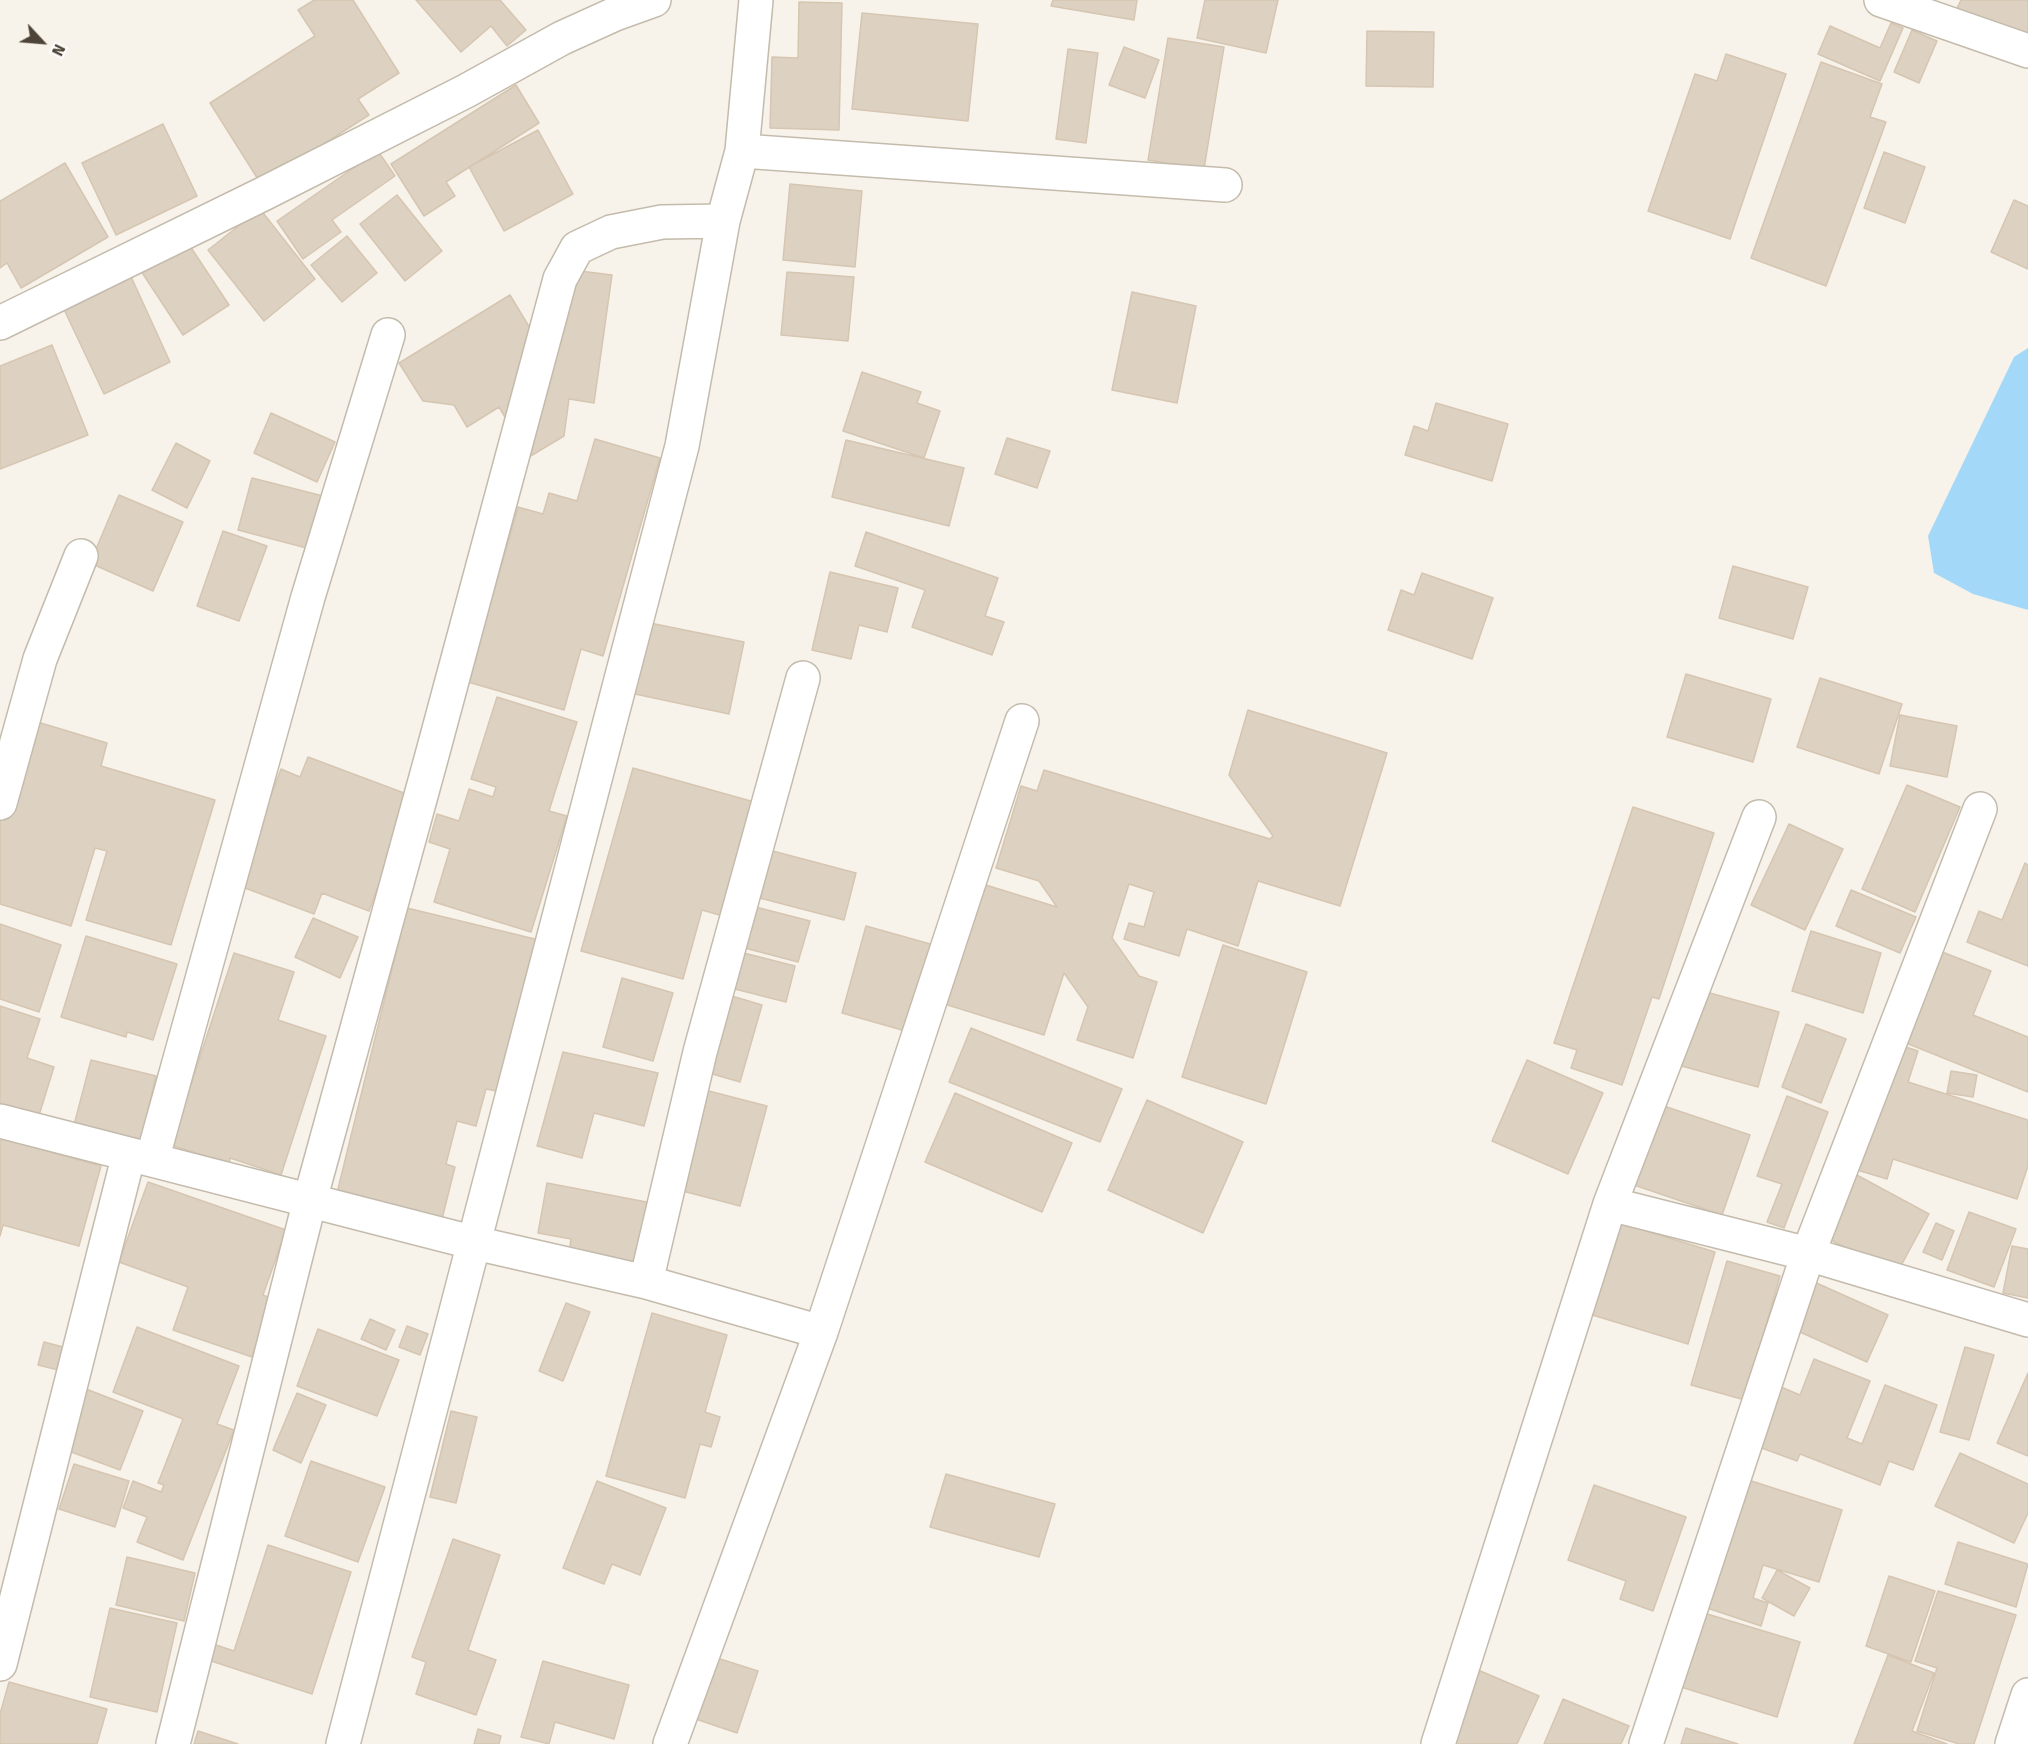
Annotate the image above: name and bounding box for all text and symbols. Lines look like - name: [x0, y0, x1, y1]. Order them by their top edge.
- north arrow: [12, 12, 72, 72]
- text: N: [48, 41, 69, 59]

